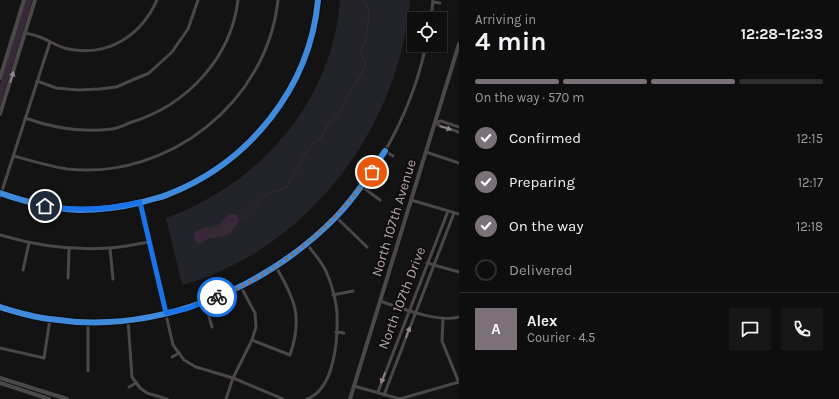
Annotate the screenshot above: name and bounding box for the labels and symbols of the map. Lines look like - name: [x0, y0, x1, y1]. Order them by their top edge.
- one-way arrow: [9, 71, 15, 83]
- one-way arrow: [441, 125, 453, 131]
- pin: [355, 155, 389, 189]
- street label: North 107th Avenue: [368, 157, 420, 279]
- pin: [28, 189, 62, 223]
- street label: North 107th Drive: [375, 244, 429, 352]
- courier: [197, 277, 237, 317]
- one-way arrow: [406, 326, 412, 338]
- one-way arrow: [380, 372, 386, 384]

